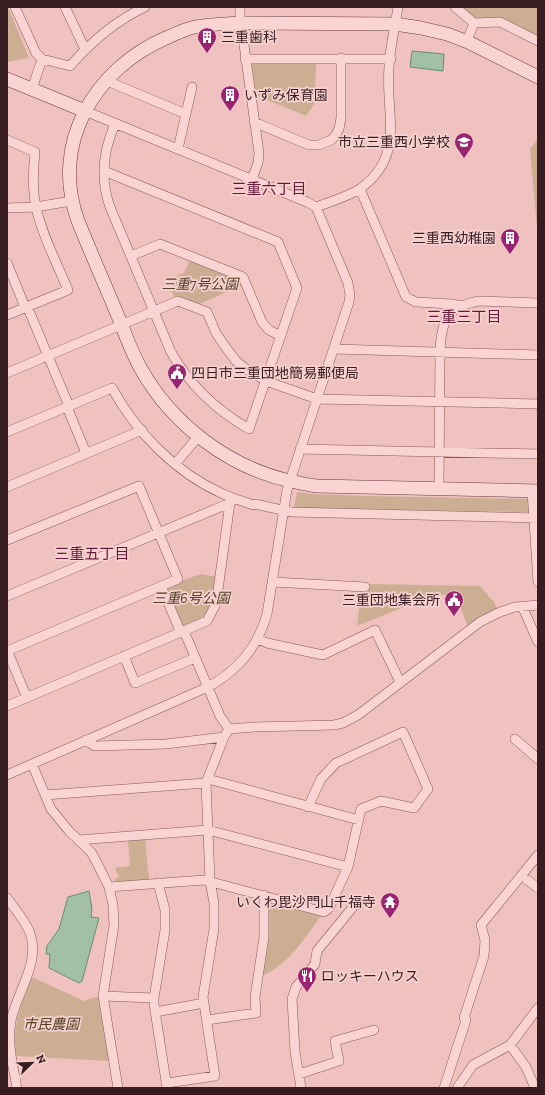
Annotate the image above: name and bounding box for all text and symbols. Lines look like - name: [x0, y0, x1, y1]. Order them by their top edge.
- building icon: 三重歯科: [196, 26, 218, 54]
- place label: 三重歯科: [221, 29, 277, 46]
- building icon: いずみ保育園: [219, 84, 241, 112]
- place label: いずみ保育園: [244, 87, 328, 104]
- school or university icon: 市立三重西小学校: [453, 131, 475, 159]
- place label: 市立三重西小学校: [338, 134, 450, 151]
- district label: 三重六丁目: [231, 180, 307, 198]
- building icon: 三重西幼稚園: [499, 227, 521, 255]
- place label: 三重西幼稚園: [412, 230, 496, 247]
- park label: 三重7号公園: [162, 276, 240, 293]
- district label: 三重三丁目: [426, 308, 502, 326]
- public building icon: 四日市三重団地簡易郵便局: [166, 362, 188, 390]
- place label: 四日市三重団地簡易郵便局: [191, 365, 359, 382]
- district label: 三重五丁目: [54, 545, 130, 563]
- public building icon: 三重団地集会所: [443, 589, 465, 617]
- park label: 三重6号公園: [152, 590, 232, 607]
- place label: 三重団地集会所: [342, 592, 440, 609]
- temple icon: いくわ毘沙門山千福寺: [379, 891, 401, 919]
- place label: いくわ毘沙門山千福寺: [236, 894, 376, 911]
- restaurant icon: ロッキーハウス: [296, 965, 318, 993]
- place label: ロッキーハウス: [321, 968, 419, 985]
- park label: 市民農園: [23, 1016, 81, 1033]
- north arrow: [12, 1043, 52, 1083]
- text: N: [33, 1053, 49, 1066]

